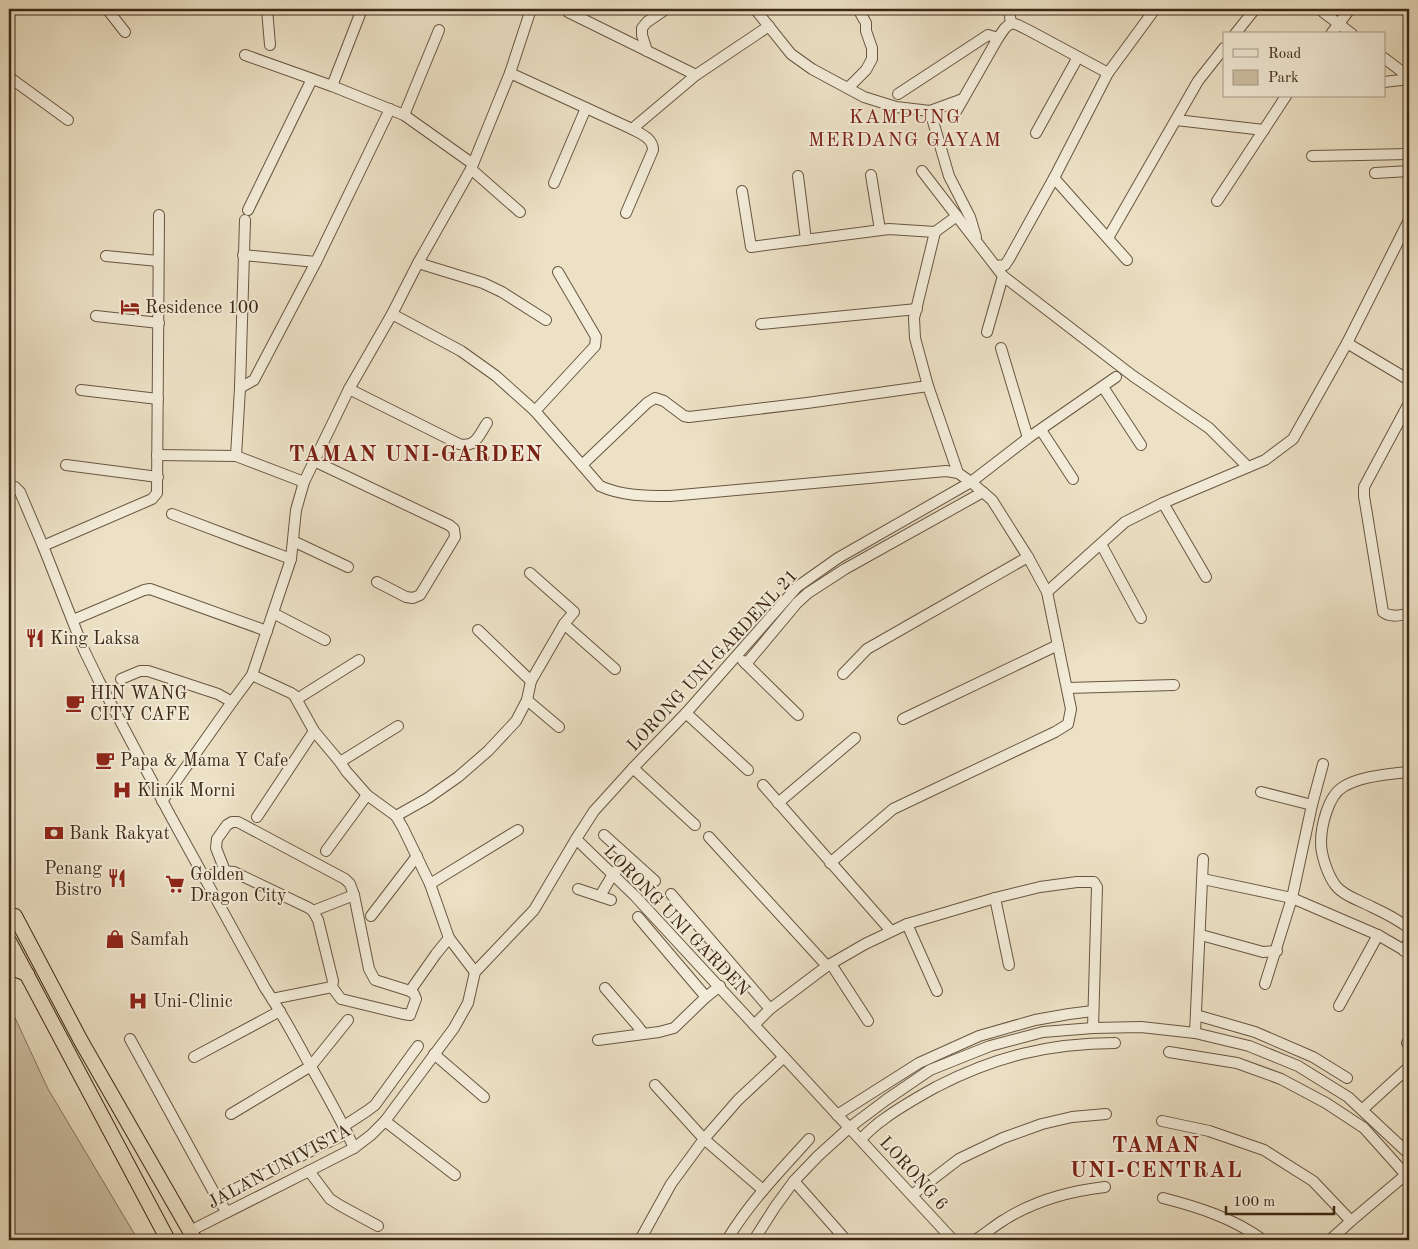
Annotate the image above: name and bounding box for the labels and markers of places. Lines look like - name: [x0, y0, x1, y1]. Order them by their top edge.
- hotel icon: Residence 100: [119, 296, 141, 318]
- place label: Residence 100: [145, 299, 259, 317]
- restaurant icon: King Laksa: [24, 627, 46, 649]
- place label: King Laksa: [50, 630, 140, 648]
- place label: HIN WANG CITY CAFE: [90, 685, 190, 724]
- cafe icon: HIN WANG CITY CAFE: [64, 692, 86, 714]
- cafe icon: Papa & Mama Y Cafe: [94, 749, 116, 771]
- place label: Papa & Mama Y Cafe: [120, 752, 288, 770]
- hospital icon: Klinik Morni: [111, 779, 133, 801]
- place label: Klinik Morni: [137, 782, 235, 800]
- bank icon: Bank Rakyat: [43, 822, 65, 844]
- place label: Bank Rakyat: [69, 825, 170, 843]
- place label: Penang Bistro: [44, 860, 102, 899]
- place label: Golden Dragon City: [190, 866, 287, 905]
- restaurant icon: Penang Bistro: [106, 867, 128, 889]
- supermarket icon: Golden Dragon City: [164, 873, 186, 895]
- shop icon: Samfah: [104, 928, 126, 950]
- place label: Samfah: [130, 931, 189, 949]
- hospital icon: Uni-Clinic: [127, 990, 149, 1012]
- place label: Uni-Clinic: [153, 993, 233, 1011]

